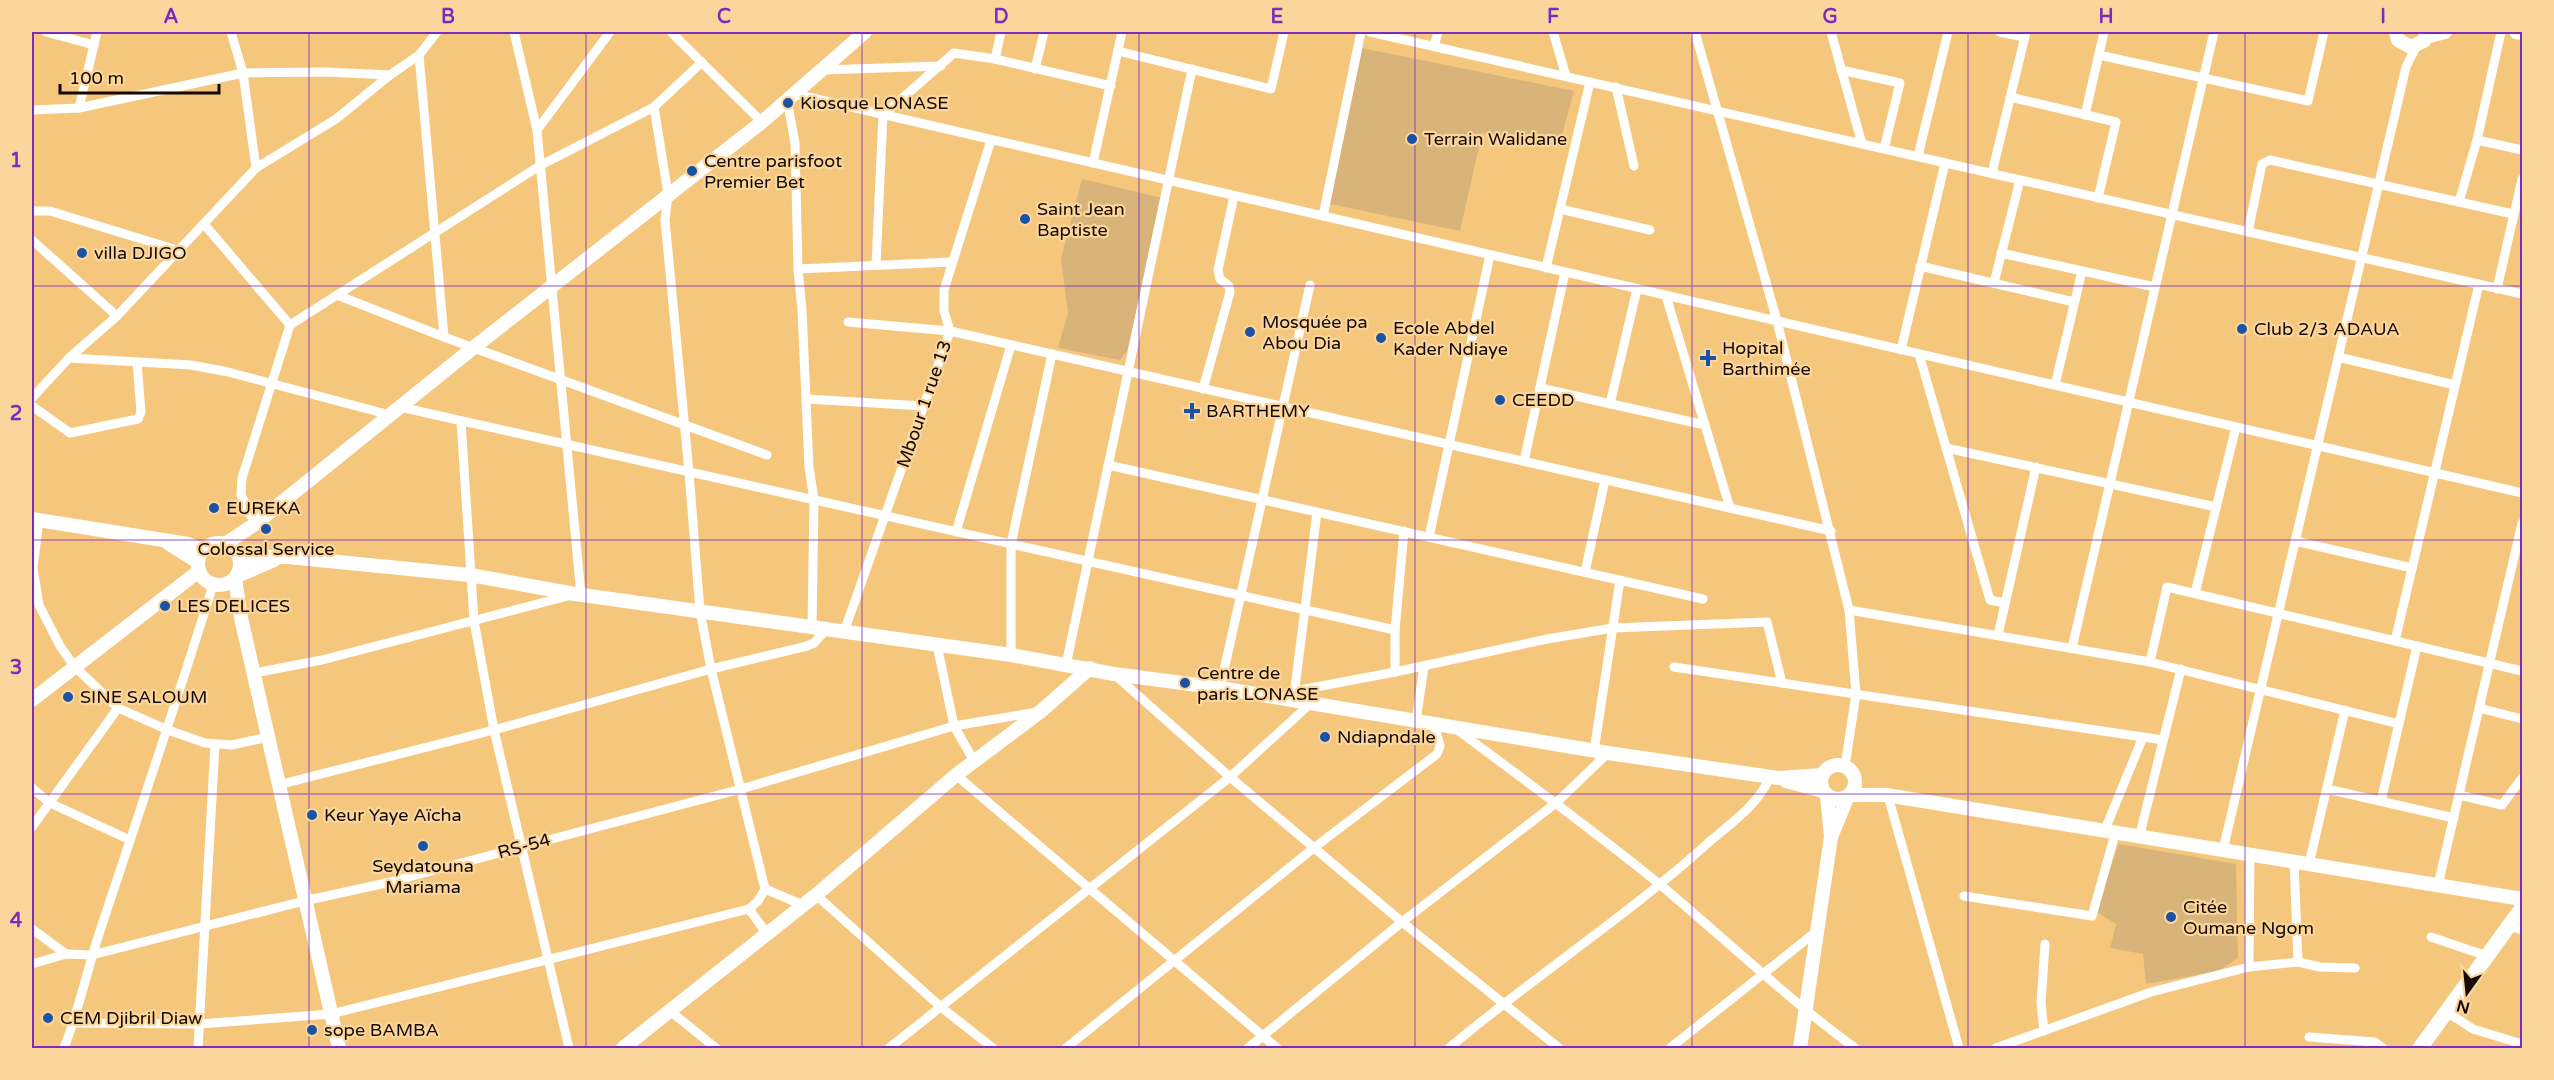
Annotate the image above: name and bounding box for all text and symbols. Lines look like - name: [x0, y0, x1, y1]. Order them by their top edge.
- text: A: [164, 5, 179, 29]
- text: B: [441, 5, 455, 29]
- text: C: [717, 5, 731, 29]
- text: D: [993, 5, 1009, 29]
- text: E: [1271, 5, 1284, 29]
- text: F: [1547, 5, 1559, 29]
- text: G: [1822, 5, 1838, 29]
- text: H: [2098, 5, 2114, 29]
- text: I: [2380, 5, 2386, 29]
- scale bar: [60, 57, 219, 95]
- text: 100 m: [69, 67, 124, 89]
- place label: Kiosque LONASE: [800, 92, 949, 114]
- marker: Kiosque LONASE: [781, 96, 795, 110]
- place label: Terrain Walidane: [1424, 128, 1567, 150]
- marker: Terrain Walidane: [1405, 132, 1419, 146]
- text: 1: [10, 149, 22, 173]
- place label: Centre parisfoot Premier Bet: [704, 150, 842, 193]
- marker: Centre parisfoot Premier Bet: [685, 164, 699, 178]
- place label: Saint Jean Baptiste: [1037, 198, 1125, 241]
- marker: Saint Jean Baptiste: [1018, 212, 1032, 226]
- place label: villa DJIGO: [94, 242, 187, 264]
- marker: villa DJIGO: [75, 246, 89, 260]
- place label: Mosquée pa Abou Dia: [1262, 311, 1368, 354]
- place label: Ecole Abdel Kader Ndiaye: [1393, 317, 1508, 360]
- place label: Club 2/3 ADAUA: [2254, 318, 2400, 340]
- marker: Club 2/3 ADAUA: [2235, 322, 2249, 336]
- marker: Mosquée pa Abou Dia: [1243, 325, 1257, 339]
- marker: Ecole Abdel Kader Ndiaye: [1374, 331, 1388, 345]
- street label: Mbour 1 rue 13: [892, 337, 956, 471]
- place label: Hopital Barthimée: [1722, 337, 1811, 380]
- marker: Hopital Barthimée: [1699, 349, 1717, 367]
- place label: CEEDD: [1512, 389, 1575, 411]
- marker: CEEDD: [1493, 393, 1507, 407]
- place label: BARTHEMY: [1206, 400, 1310, 422]
- text: 2: [10, 402, 22, 426]
- marker: BARTHEMY: [1183, 402, 1201, 420]
- place label: EUREKA: [226, 497, 301, 519]
- marker: EUREKA: [207, 501, 221, 515]
- marker: Colossal Service: [259, 522, 273, 536]
- place label: Colossal Service: [197, 538, 335, 560]
- place label: LES DELICES: [177, 595, 290, 617]
- marker: LES DELICES: [158, 599, 172, 613]
- text: 3: [10, 656, 22, 680]
- place label: Centre de paris LONASE: [1197, 662, 1319, 705]
- marker: Centre de paris LONASE: [1178, 676, 1192, 690]
- place label: SINE SALOUM: [80, 686, 207, 708]
- marker: SINE SALOUM: [61, 690, 75, 704]
- place label: Ndiapndale: [1337, 726, 1436, 748]
- marker: Ndiapndale: [1318, 730, 1332, 744]
- place label: Keur Yaye Aïcha: [324, 804, 462, 826]
- marker: Keur Yaye Aïcha: [305, 808, 319, 822]
- street label: RS-54: [495, 828, 553, 864]
- marker: Seydatouna Mariama: [416, 839, 430, 853]
- place label: Seydatouna Mariama: [372, 855, 474, 898]
- place label: Citée Oumane Ngom: [2183, 896, 2314, 939]
- text: 4: [10, 909, 23, 933]
- marker: Citée Oumane Ngom: [2164, 910, 2178, 924]
- north arrow: [2437, 963, 2497, 1023]
- text: N: [2455, 995, 2472, 1018]
- place label: CEM Djibril Diaw: [60, 1007, 202, 1029]
- marker: CEM Djibril Diaw: [41, 1011, 55, 1025]
- place label: sope BAMBA: [324, 1019, 439, 1041]
- marker: sope BAMBA: [305, 1023, 319, 1037]

